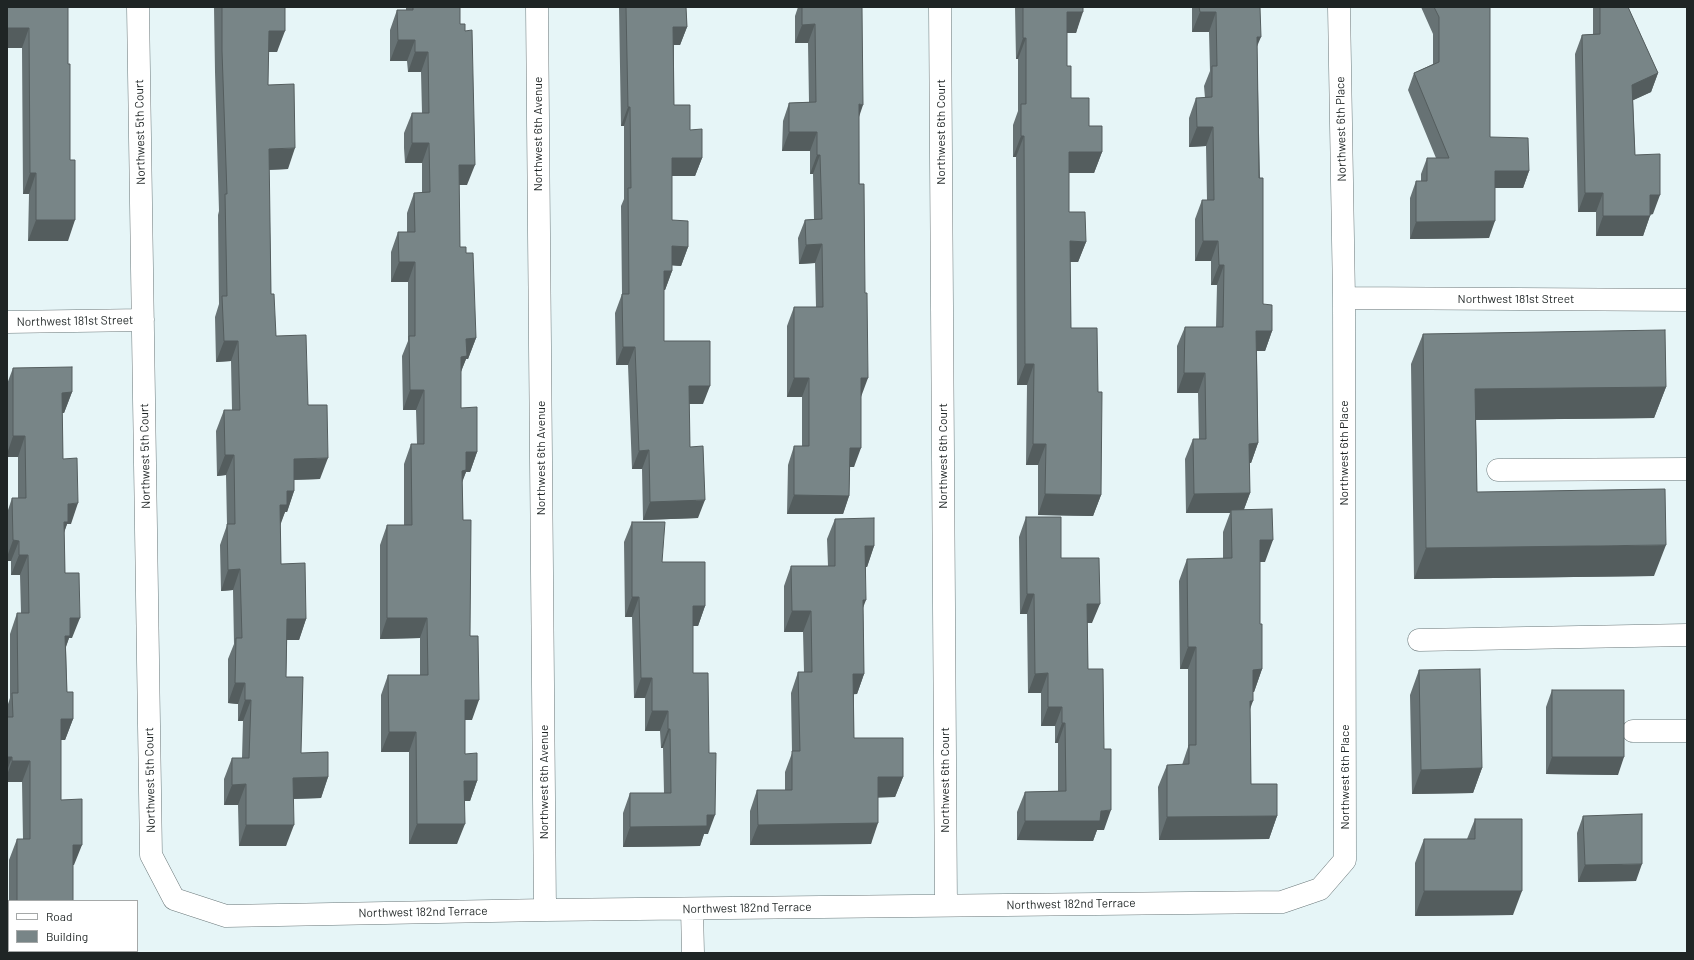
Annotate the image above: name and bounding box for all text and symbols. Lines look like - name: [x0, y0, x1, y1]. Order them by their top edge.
- street label: Northwest 6th Place: [1333, 76, 1349, 182]
- street label: Northwest 6th Avenue: [531, 77, 545, 191]
- street label: Northwest 5th Court: [132, 79, 148, 185]
- street label: Northwest 6th Court: [934, 79, 948, 185]
- street label: Northwest 181st Street: [1458, 292, 1574, 306]
- street label: Northwest 181st Street: [16, 313, 134, 329]
- street label: Northwest 6th Place: [1337, 400, 1351, 506]
- street label: Northwest 6th Avenue: [534, 401, 548, 515]
- street label: Northwest 5th Court: [137, 403, 153, 509]
- street label: Northwest 6th Court: [936, 403, 950, 509]
- street label: Northwest 6th Place: [1338, 724, 1352, 830]
- street label: Northwest 6th Avenue: [537, 725, 551, 839]
- street label: Northwest 5th Court: [142, 727, 158, 833]
- street label: Northwest 6th Court: [938, 727, 952, 833]
- street label: Northwest 182nd Terrace: [1006, 896, 1136, 912]
- legend: [8, 900, 138, 952]
- street label: Northwest 182nd Terrace: [682, 900, 812, 916]
- street label: Northwest 182nd Terrace: [358, 904, 488, 920]
- text: Road: [46, 909, 73, 923]
- text: Building: [46, 929, 88, 943]

